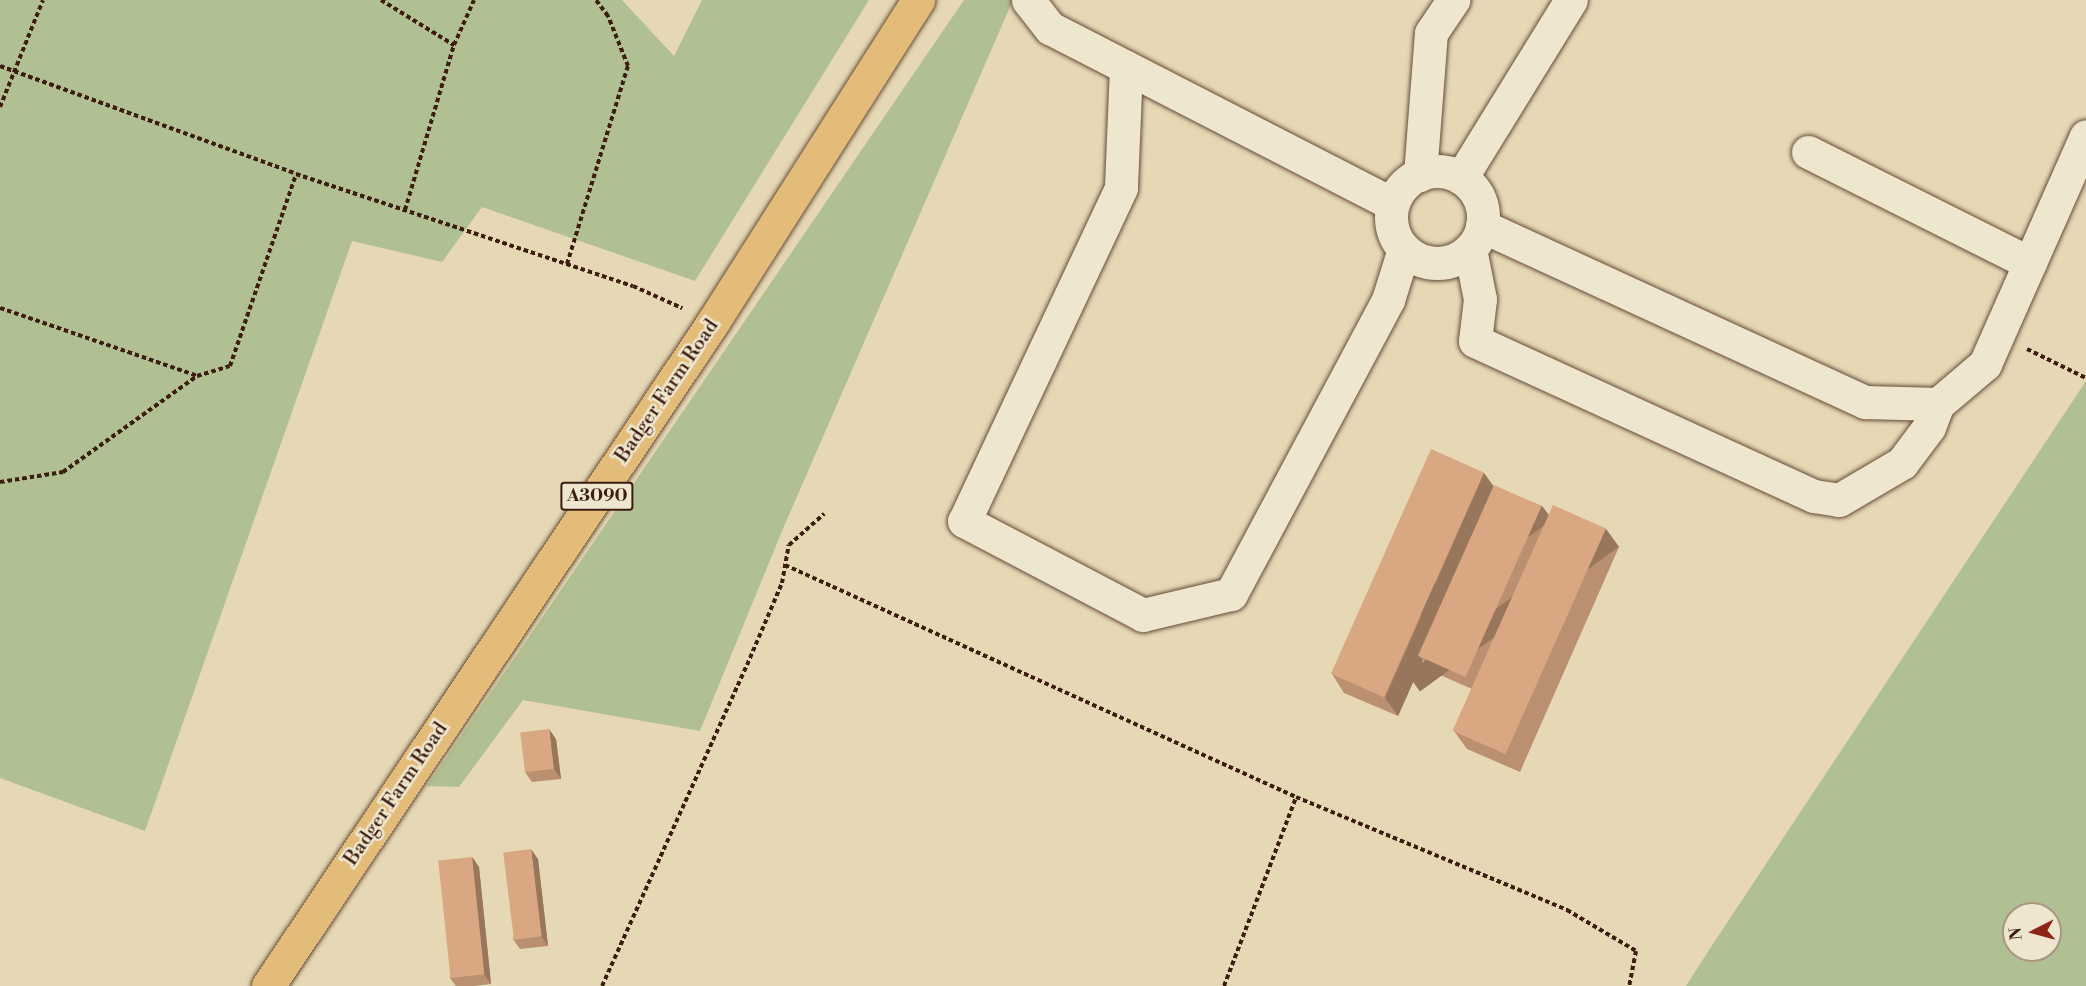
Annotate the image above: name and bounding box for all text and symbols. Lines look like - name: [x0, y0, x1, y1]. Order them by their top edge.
- street label: Badger Farm Road: [610, 315, 724, 467]
- road number: A3090: [560, 481, 634, 511]
- street label: Badger Farm Road: [339, 718, 453, 870]
- north arrow: [2002, 902, 2062, 962]
- text: N: [2005, 926, 2027, 941]

